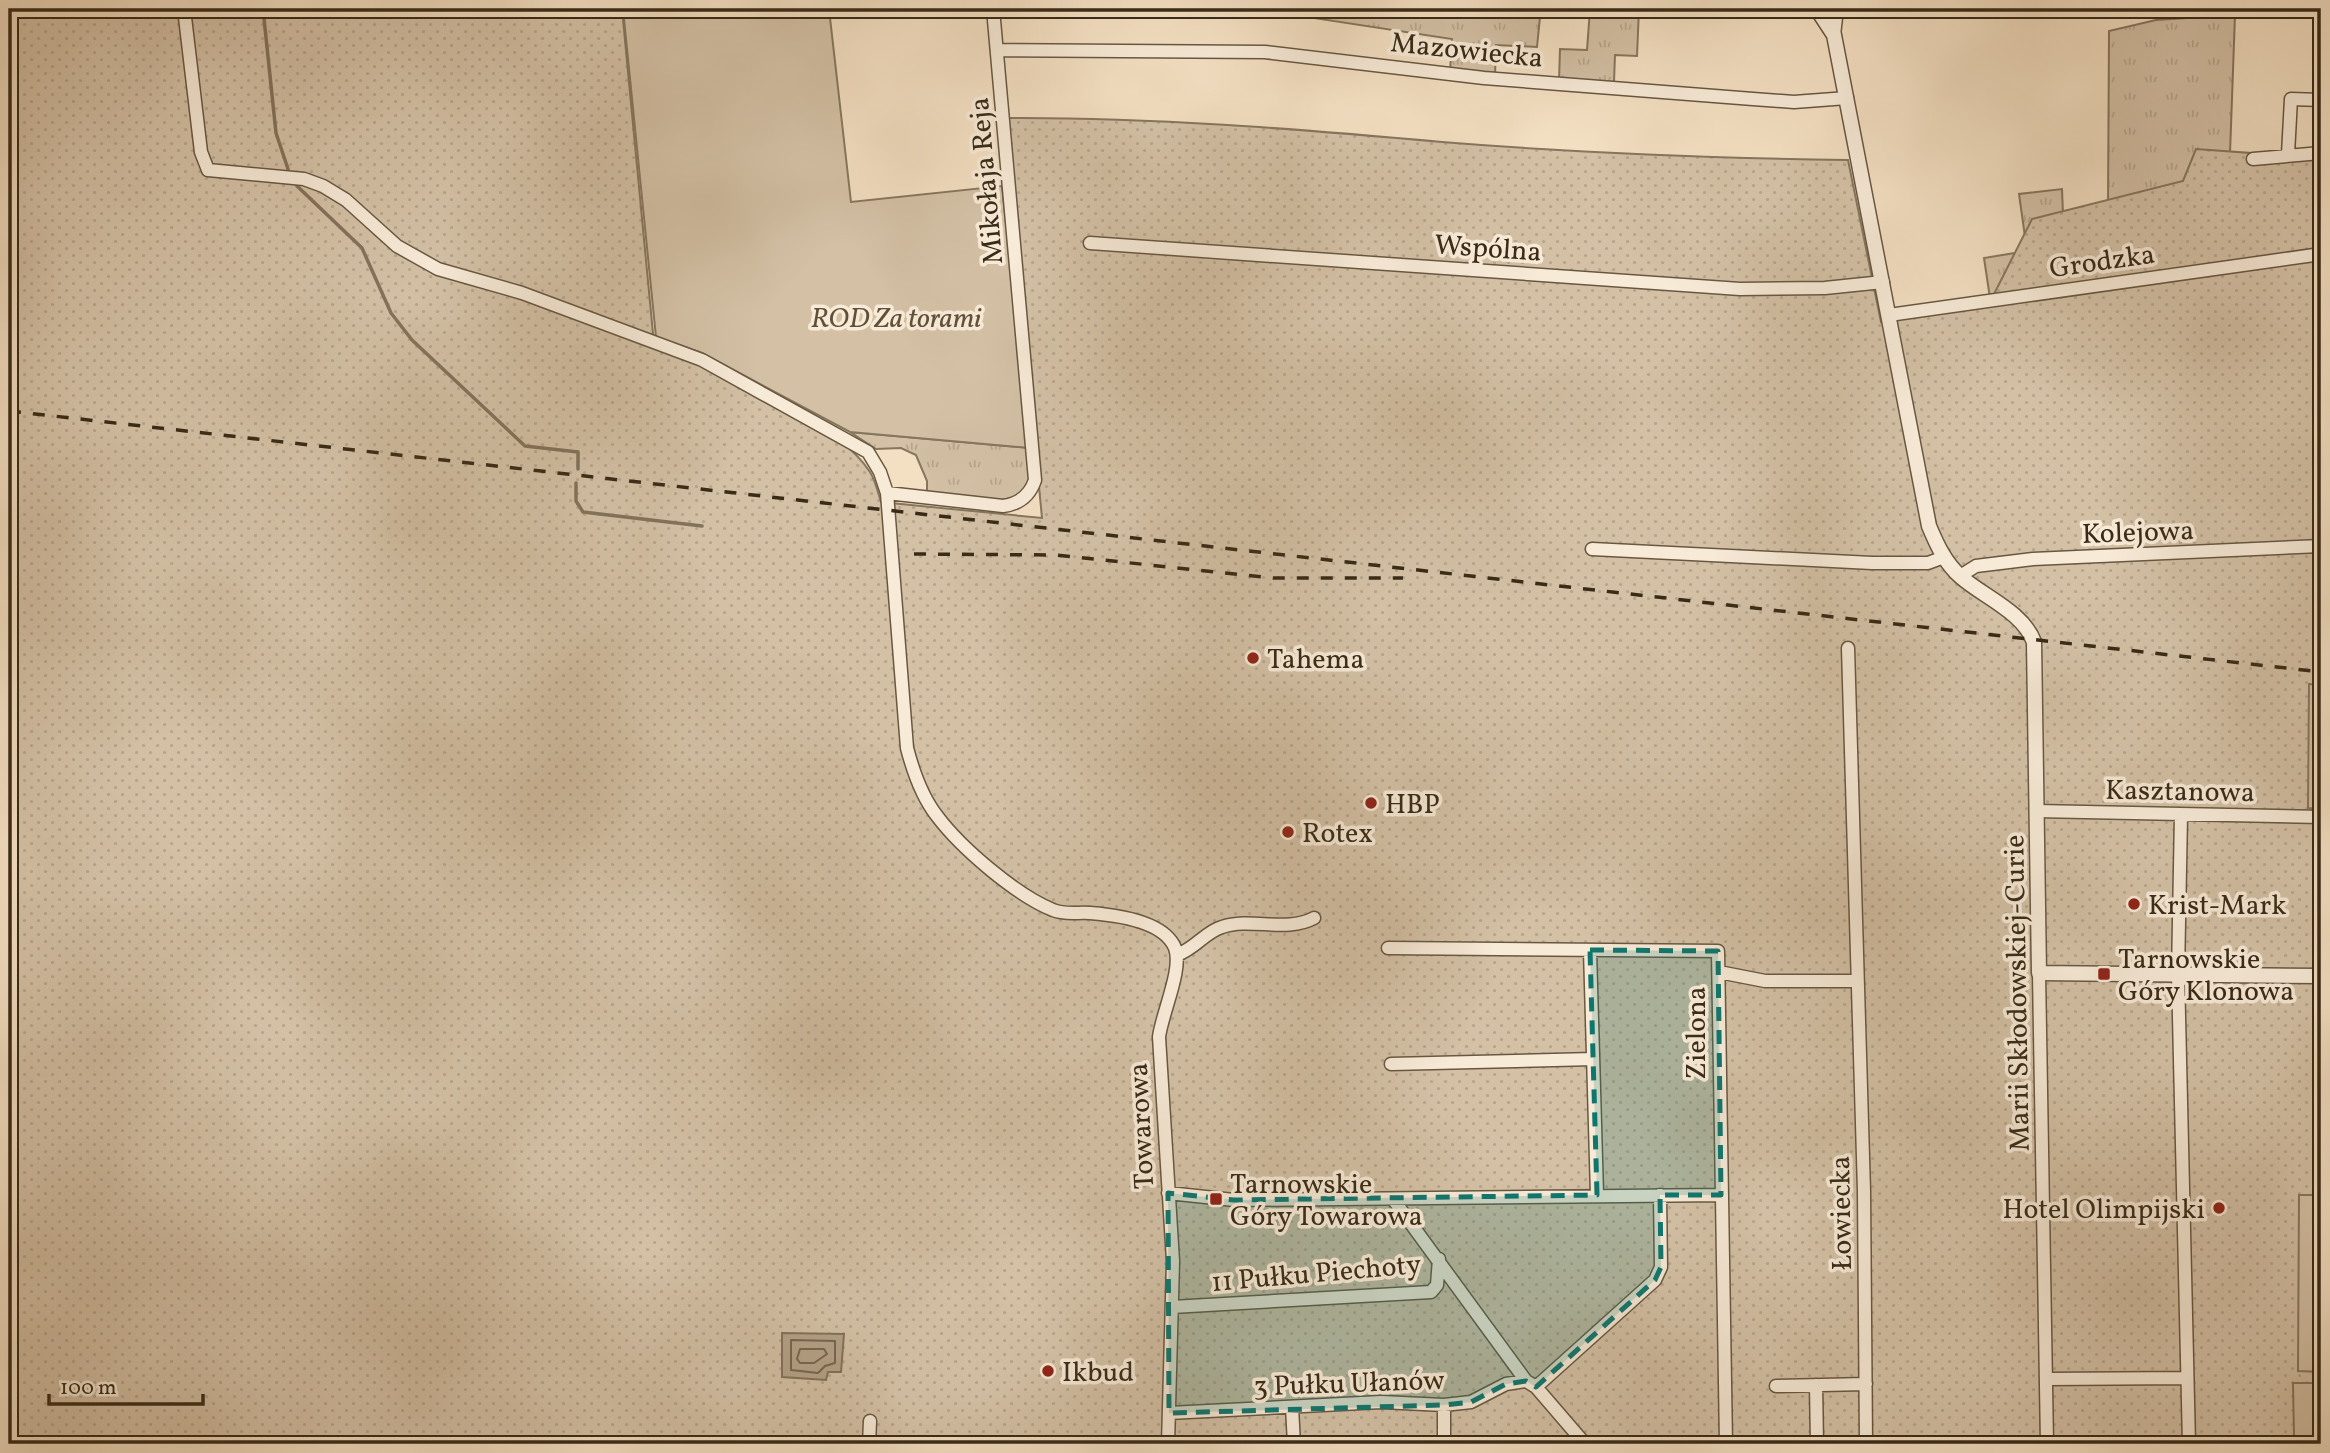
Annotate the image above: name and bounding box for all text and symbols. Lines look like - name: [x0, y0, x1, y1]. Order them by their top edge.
- street label: Mazowiecka: [1389, 24, 1545, 79]
- street label: Mikołaja Reja: [961, 96, 1014, 266]
- street label: Wspólna: [1433, 226, 1543, 273]
- street label: Grodzka: [2047, 236, 2158, 289]
- park label: ROD Za torami: [811, 300, 982, 339]
- street label: Kolejowa: [2081, 512, 2195, 555]
- place label: Tahema: [1267, 641, 1364, 680]
- marker: Tahema: [1245, 650, 1261, 666]
- street label: Kasztanowa: [2105, 772, 2255, 813]
- place label: HBP: [1385, 786, 1440, 825]
- marker: HBP: [1363, 795, 1379, 811]
- place label: Rotex: [1302, 815, 1373, 854]
- marker: Rotex: [1280, 824, 1296, 840]
- street label: Marii Skłodowskiej-Curie: [1996, 834, 2041, 1152]
- place label: Krist-Mark: [2148, 887, 2287, 926]
- marker: Krist-Mark: [2126, 896, 2142, 912]
- place label: Tarnowskie Góry Klonowa: [2118, 941, 2294, 1012]
- marker: Tarnowskie Góry Klonowa: [2096, 966, 2112, 982]
- street label: Zielona: [1678, 986, 1717, 1080]
- street label: Towarowa: [1120, 1062, 1165, 1190]
- street label: Łowiecka: [1822, 1155, 1863, 1271]
- place label: Tarnowskie Góry Towarowa: [1230, 1166, 1423, 1237]
- marker: Tarnowskie Góry Towarowa: [1208, 1191, 1224, 1207]
- place label: Hotel Olimpijski: [2002, 1191, 2205, 1230]
- marker: Hotel Olimpijski: [2211, 1200, 2227, 1216]
- street label: 11 Pułku Piechoty: [1210, 1246, 1423, 1303]
- place label: Ikbud: [1062, 1354, 1134, 1393]
- scale bar: [49, 1362, 203, 1406]
- street label: 3 Pułku Ułanów: [1253, 1362, 1446, 1407]
- marker: Ikbud: [1040, 1363, 1056, 1379]
- text: 100 m: [60, 1374, 117, 1403]

